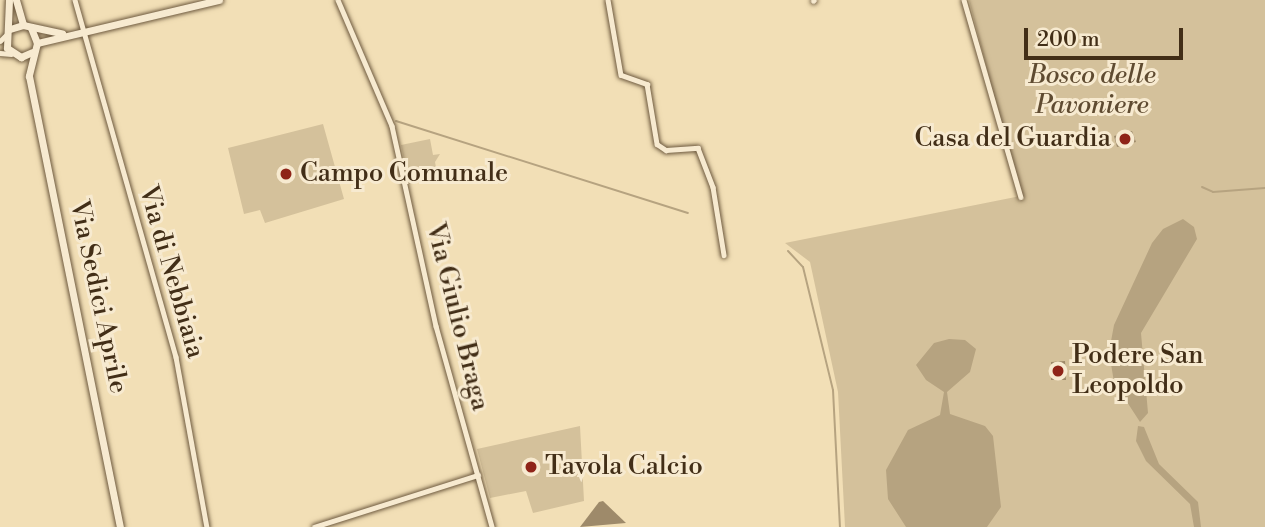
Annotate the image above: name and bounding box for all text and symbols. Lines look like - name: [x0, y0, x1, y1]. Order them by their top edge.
- scale bar: [1027, 14, 1186, 58]
- text: 200 m: [1037, 27, 1100, 53]
- park label: Bosco delle Pavoniere: [1028, 60, 1156, 122]
- place label: Casa del Guardia: [914, 123, 1111, 155]
- marker: Casa del Guardia: [1117, 131, 1133, 147]
- place label: Campo Comunale: [300, 158, 508, 190]
- marker: Campo Comunale: [278, 166, 294, 182]
- street label: Via di Nebbiaia: [131, 182, 211, 362]
- street label: Via Sedici Aprile: [62, 198, 134, 396]
- street label: Via Giulio Braga: [419, 220, 495, 414]
- place label: Podere San Leopoldo: [1072, 340, 1204, 402]
- marker: Podere San Leopoldo: [1050, 363, 1066, 379]
- place label: Tavola Calcio: [545, 451, 703, 483]
- marker: Tavola Calcio: [523, 459, 539, 475]

